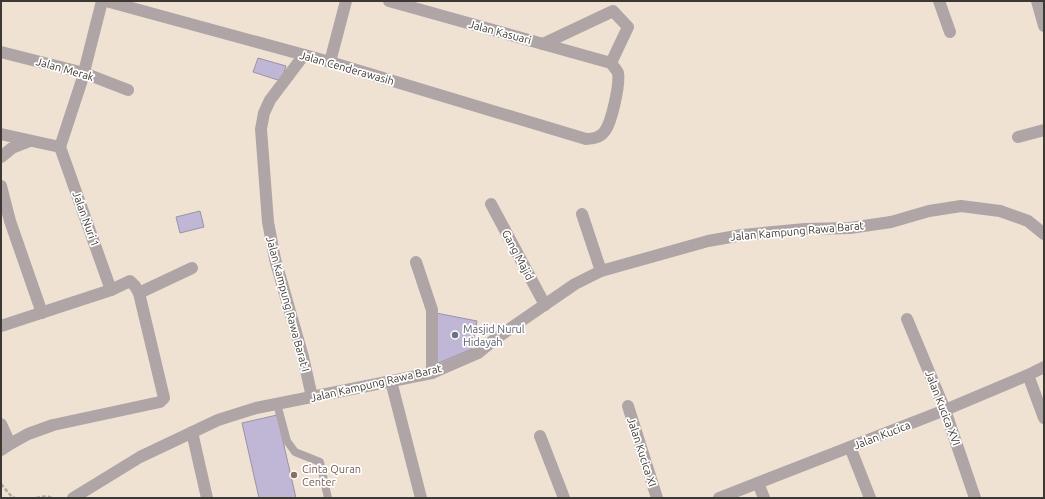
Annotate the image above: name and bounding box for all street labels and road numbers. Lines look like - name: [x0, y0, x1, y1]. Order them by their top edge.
- street label: Jalan Kasuari: [467, 18, 533, 46]
- street label: Jalan Cenderawasih: [298, 49, 396, 87]
- street label: Jalan Merak: [35, 55, 96, 83]
- street label: Jalan Nuri 1: [70, 190, 102, 248]
- street label: Jalan Kampung Rawa Barat: [730, 219, 865, 243]
- street label: Gang Majid: [500, 228, 536, 282]
- street label: Jalan Kampung Rawa Barat I: [264, 235, 312, 373]
- street label: Jalan Kampung Rawa Barat: [309, 362, 443, 404]
- street label: Jalan Kucica XVI: [923, 369, 963, 447]
- street label: Jalan Kucica XI: [625, 416, 659, 488]
- street label: Jalan Kucica: [852, 419, 912, 451]

